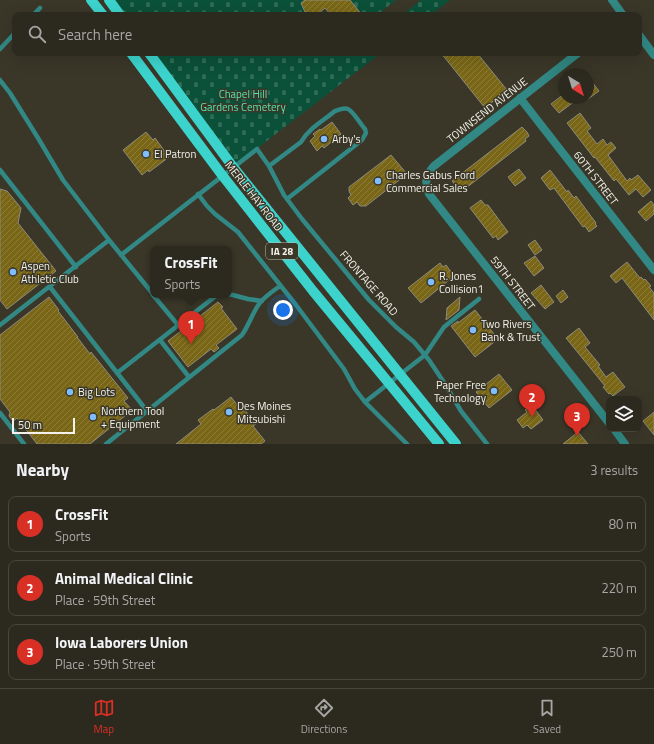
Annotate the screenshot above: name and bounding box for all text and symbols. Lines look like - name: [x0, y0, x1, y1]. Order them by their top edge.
- search box: [12, 12, 642, 56]
- icon: search: [26, 23, 48, 45]
- text: Search here: [58, 23, 132, 46]
- north arrow: [558, 68, 594, 104]
- street label: TOWNSEND AVENUE: [443, 73, 531, 147]
- park label: Chapel Hill Gardens Cemetery: [200, 86, 286, 115]
- place label: Arby's: [332, 131, 361, 147]
- marker: Arby's: [319, 134, 329, 144]
- place label: El Patron: [154, 146, 196, 162]
- street label: 60TH STREET: [570, 148, 622, 208]
- marker: El Patron: [141, 149, 151, 159]
- street label: MERLE HAY ROAD: [221, 157, 287, 235]
- place label: Charles Gabus Ford Commercial Sales: [386, 167, 475, 196]
- marker: Charles Gabus Ford Commercial Sales: [373, 176, 383, 186]
- road number: IA 28: [266, 243, 298, 259]
- popup: [150, 246, 232, 298]
- street label: FRONTAGE ROAD: [336, 247, 402, 319]
- text: CrossFit: [164, 251, 218, 274]
- street label: 59TH STREET: [487, 253, 539, 313]
- place label: Aspen Athletic Club: [21, 258, 79, 287]
- marker: Aspen Athletic Club: [8, 267, 18, 277]
- place label: R. Jones Collision1: [439, 268, 484, 297]
- text: Sports: [164, 274, 200, 294]
- marker: R. Jones Collision1: [426, 277, 436, 287]
- your location: [273, 300, 293, 320]
- pin: 1: [178, 311, 204, 344]
- place label: Two Rivers Bank & Trust: [481, 316, 540, 345]
- marker: Two Rivers Bank & Trust: [468, 325, 478, 335]
- place label: Paper Free Technology: [434, 377, 487, 406]
- place label: Big Lots: [78, 384, 115, 400]
- pin: 2: [519, 384, 545, 417]
- marker: Paper Free Technology: [489, 386, 499, 396]
- marker: Big Lots: [65, 387, 75, 397]
- map controls: [606, 396, 642, 432]
- button: layers: [606, 396, 642, 432]
- place label: Des Moines Mitsubishi: [237, 398, 291, 427]
- place label: Northern Tool + Equipment: [101, 403, 164, 432]
- pin: 3: [564, 403, 590, 436]
- marker: Des Moines Mitsubishi: [224, 407, 234, 417]
- marker: Northern Tool + Equipment: [88, 412, 98, 422]
- scale bar: [12, 416, 75, 435]
- text: 50 m: [18, 417, 42, 433]
- text: Nearby: [16, 457, 69, 483]
- text: 3 results: [590, 460, 638, 480]
- text: CrossFit: [55, 503, 108, 526]
- text: 1: [26, 514, 34, 534]
- text: 80 m: [609, 514, 637, 534]
- text: Sports: [55, 526, 91, 546]
- text: Animal Medical Clinic: [55, 567, 193, 590]
- text: 2: [26, 578, 34, 598]
- text: 220 m: [601, 578, 637, 598]
- text: Place · 59th Street: [55, 590, 155, 610]
- text: Iowa Laborers Union: [55, 631, 188, 654]
- text: 3: [26, 642, 34, 662]
- text: 250 m: [601, 642, 637, 662]
- text: Place · 59th Street: [55, 654, 155, 674]
- tab: Map: [93, 697, 115, 737]
- tab: Directions: [301, 697, 347, 737]
- tab: Saved: [533, 697, 561, 737]

